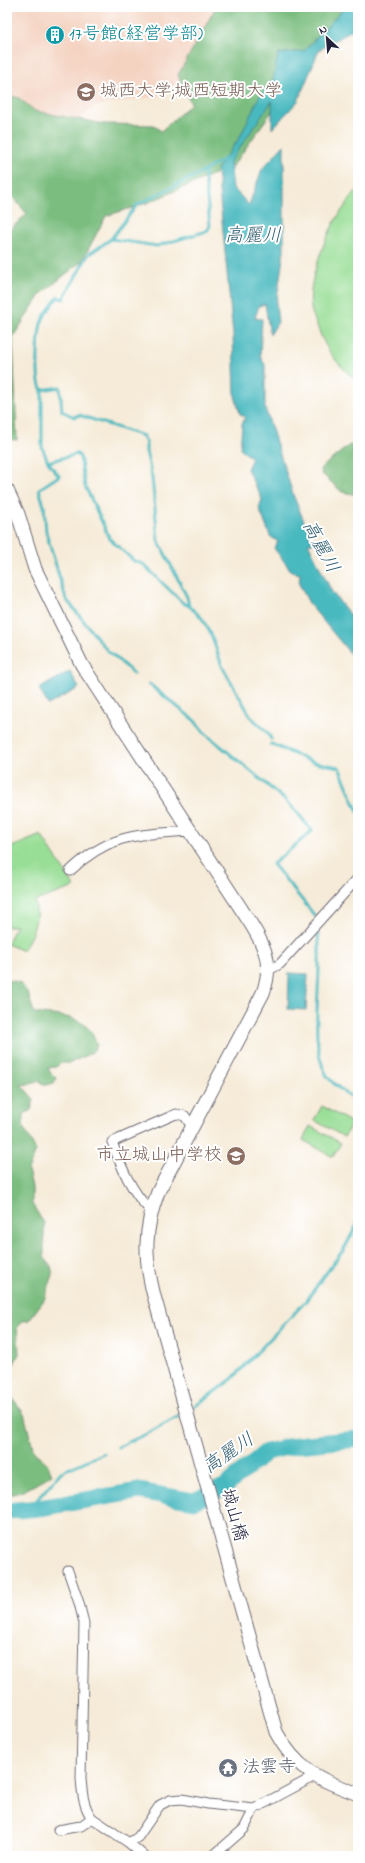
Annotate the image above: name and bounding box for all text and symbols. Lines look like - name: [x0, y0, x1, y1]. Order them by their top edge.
- north arrow: [307, 18, 347, 58]
- text: N: [316, 21, 330, 39]
- place label: 17号館(経営学部): [69, 22, 203, 48]
- building icon: 17号館(経営学部): [44, 24, 66, 46]
- place label: 城西大学;城西短期大学: [100, 79, 282, 105]
- school or university icon: 城西大学;城西短期大学: [75, 81, 97, 103]
- water label: 高麗川: [224, 223, 282, 250]
- water label: 高麗川: [295, 515, 345, 579]
- place label: 市立城山中学校: [96, 1143, 222, 1169]
- school or university icon: 市立城山中学校: [225, 1145, 247, 1167]
- water label: 高麗川: [198, 1427, 260, 1481]
- street label: 城山橋: [213, 1486, 253, 1544]
- place label: 法雲寺: [242, 1755, 296, 1781]
- temple icon: 法雲寺: [217, 1757, 239, 1779]

